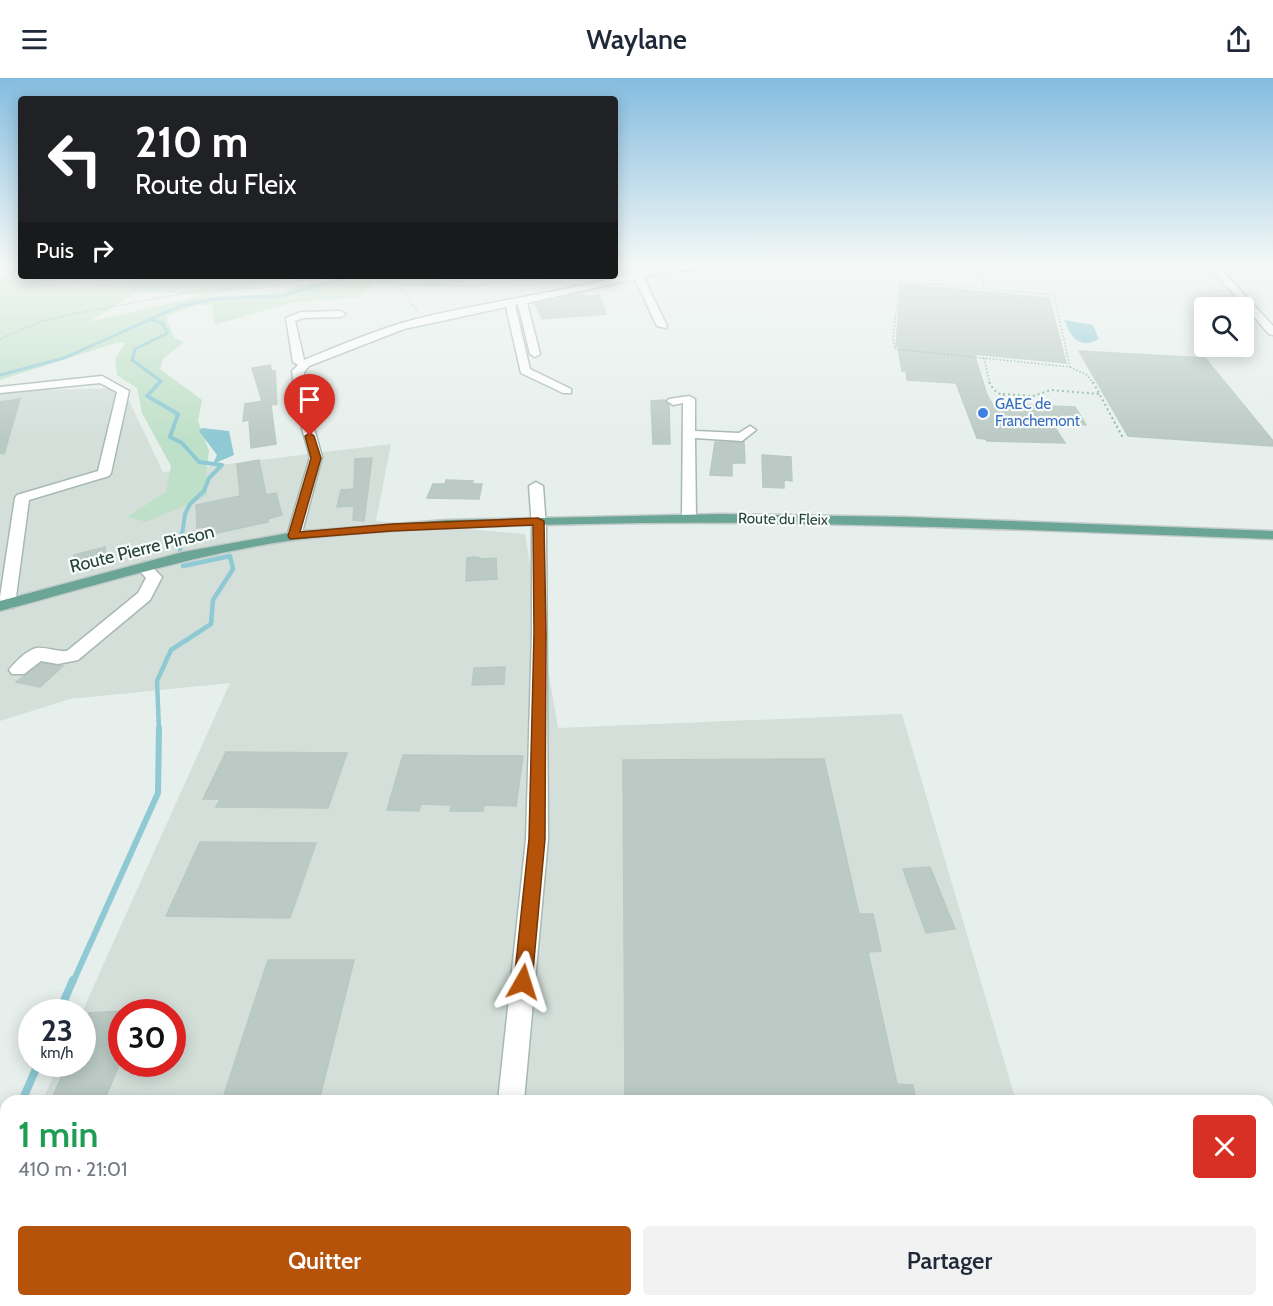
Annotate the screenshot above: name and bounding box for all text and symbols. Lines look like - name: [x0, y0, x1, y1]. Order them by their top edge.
- icon: menu: [18, 23, 51, 56]
- text: Waylane: [586, 23, 687, 56]
- icon: share: [1222, 23, 1255, 56]
- text: 210 m: [135, 116, 248, 168]
- icon: left: [36, 120, 114, 198]
- text: Route du Fleix: [135, 168, 297, 201]
- icon: right: [86, 234, 119, 267]
- text: Puis: [36, 237, 74, 264]
- map controls: [1194, 297, 1254, 357]
- button: search: [1194, 297, 1254, 357]
- pin: [284, 374, 335, 436]
- icon: arrive: [293, 383, 326, 416]
- place label: GAEC de Franchemont: [995, 395, 1080, 430]
- marker: GAEC de Franchemont: [976, 406, 990, 420]
- street label: Route du Fleix: [738, 509, 828, 529]
- street label: Route Pierre Pinson: [67, 520, 217, 578]
- position arrow: [491, 950, 555, 1014]
- speed limit sign: 30: [108, 999, 186, 1077]
- text: 23: [41, 1012, 73, 1049]
- text: km/h: [41, 1044, 73, 1062]
- text: 1 min: [18, 1112, 98, 1156]
- button: close: [1193, 1115, 1256, 1178]
- text: 410 m · 21:01: [18, 1157, 127, 1181]
- button: Quitter: [18, 1226, 631, 1295]
- button: Partager: [643, 1226, 1256, 1295]

